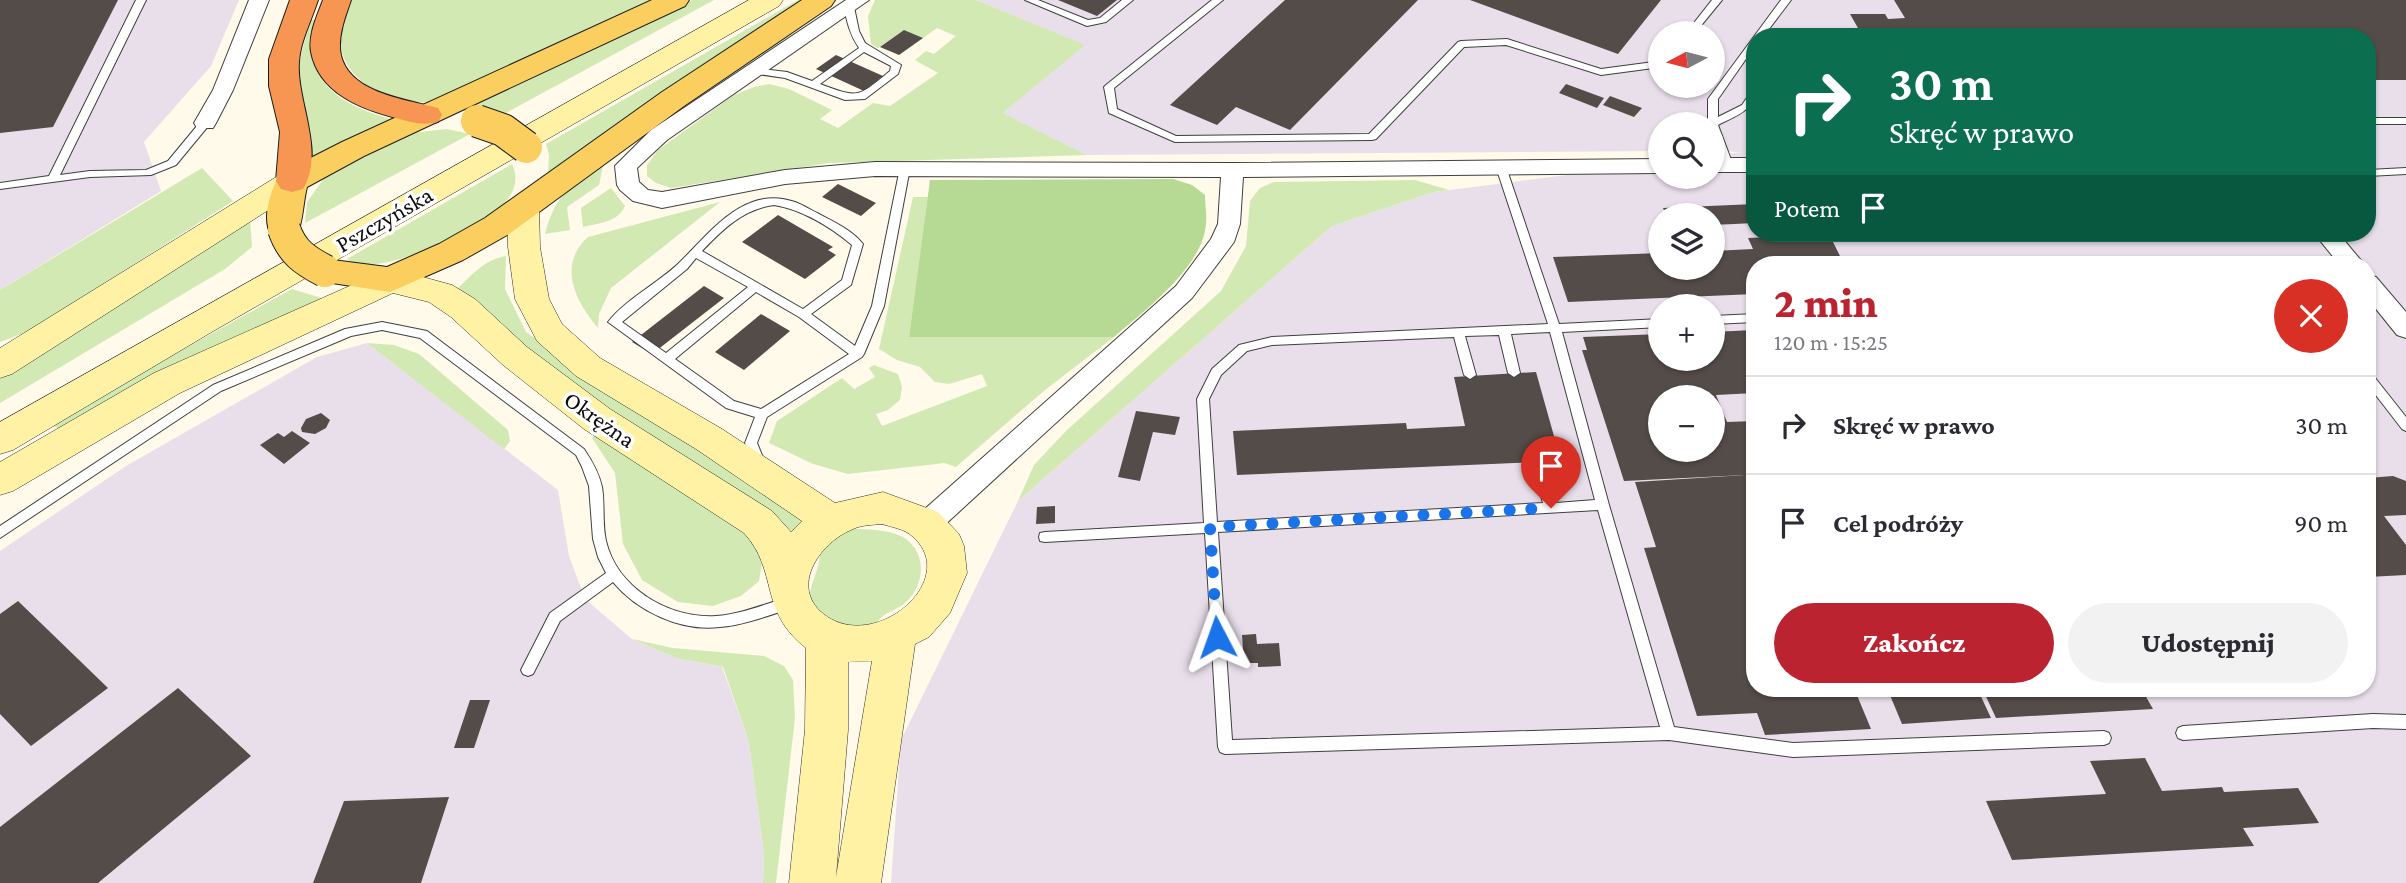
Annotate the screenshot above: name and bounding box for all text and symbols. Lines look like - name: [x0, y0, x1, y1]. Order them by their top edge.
- north arrow: [1648, 21, 1726, 98]
- map controls: [1648, 21, 1725, 462]
- icon: right: [1774, 56, 1865, 147]
- text: 30 m: [1889, 56, 1994, 111]
- button: search: [1648, 112, 1725, 189]
- text: Skręć w prawo: [1889, 114, 2074, 150]
- street label: Pszczyńska: [331, 181, 437, 257]
- icon: arrive: [1854, 189, 1892, 227]
- text: Potem: [1774, 194, 1840, 223]
- button: layers: [1648, 203, 1725, 280]
- text: 2 min: [1774, 279, 1878, 326]
- button: close: [2274, 279, 2348, 353]
- button: +: [1648, 294, 1725, 371]
- text: 120 m · 15:25: [1774, 329, 1888, 355]
- street label: Okrężna: [559, 385, 641, 453]
- button: −: [1648, 385, 1725, 462]
- icon: right: [1774, 406, 1812, 444]
- text: Skręć w prawo: [1833, 411, 1995, 440]
- text: 30 m: [2295, 411, 2348, 440]
- pin: [1521, 436, 1581, 508]
- icon: arrive: [1532, 447, 1570, 485]
- icon: arrive: [1774, 504, 1812, 542]
- text: Cel podróży: [1833, 509, 1963, 538]
- text: 90 m: [2294, 509, 2348, 538]
- position arrow: [1180, 600, 1254, 674]
- button: Zakończ: [1774, 603, 2054, 683]
- button: Udostępnij: [2068, 603, 2348, 683]

